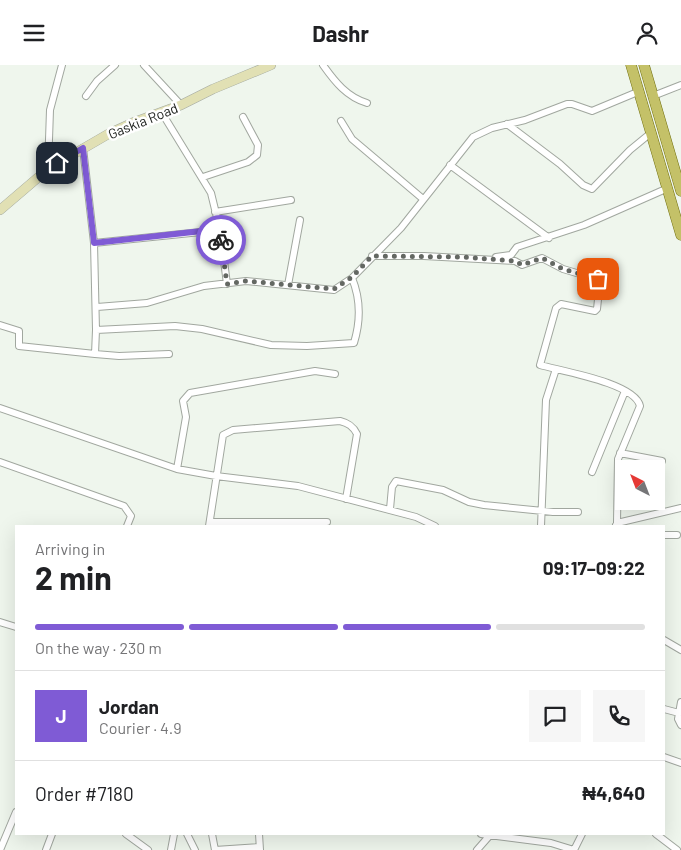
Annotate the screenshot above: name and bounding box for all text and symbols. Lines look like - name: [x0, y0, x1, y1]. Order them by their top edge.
- icon: menu: [20, 19, 48, 47]
- icon: person: [633, 19, 661, 47]
- text: Dashr: [312, 20, 369, 46]
- street label: Gaskia Road: [105, 99, 180, 142]
- pin: [36, 142, 78, 184]
- icon: home: [43, 149, 71, 177]
- courier: [196, 215, 246, 265]
- icon: bike: [207, 226, 235, 254]
- pin: [577, 258, 619, 300]
- icon: bag: [584, 265, 612, 293]
- north arrow: [615, 460, 665, 510]
- map controls: [615, 460, 665, 510]
- text: Arriving in: [35, 539, 105, 558]
- text: 09:17–09:22: [543, 556, 645, 579]
- text: 2 min: [35, 558, 112, 596]
- text: On the way · 230 m: [35, 638, 162, 657]
- button: chat: [529, 690, 581, 742]
- button: phone: [593, 690, 645, 742]
- text: Jordan: [99, 695, 159, 718]
- text: J: [55, 704, 67, 727]
- text: Courier · 4.9: [99, 718, 182, 737]
- text: ₦4,640: [582, 781, 645, 804]
- text: Order #7180: [35, 782, 134, 805]

